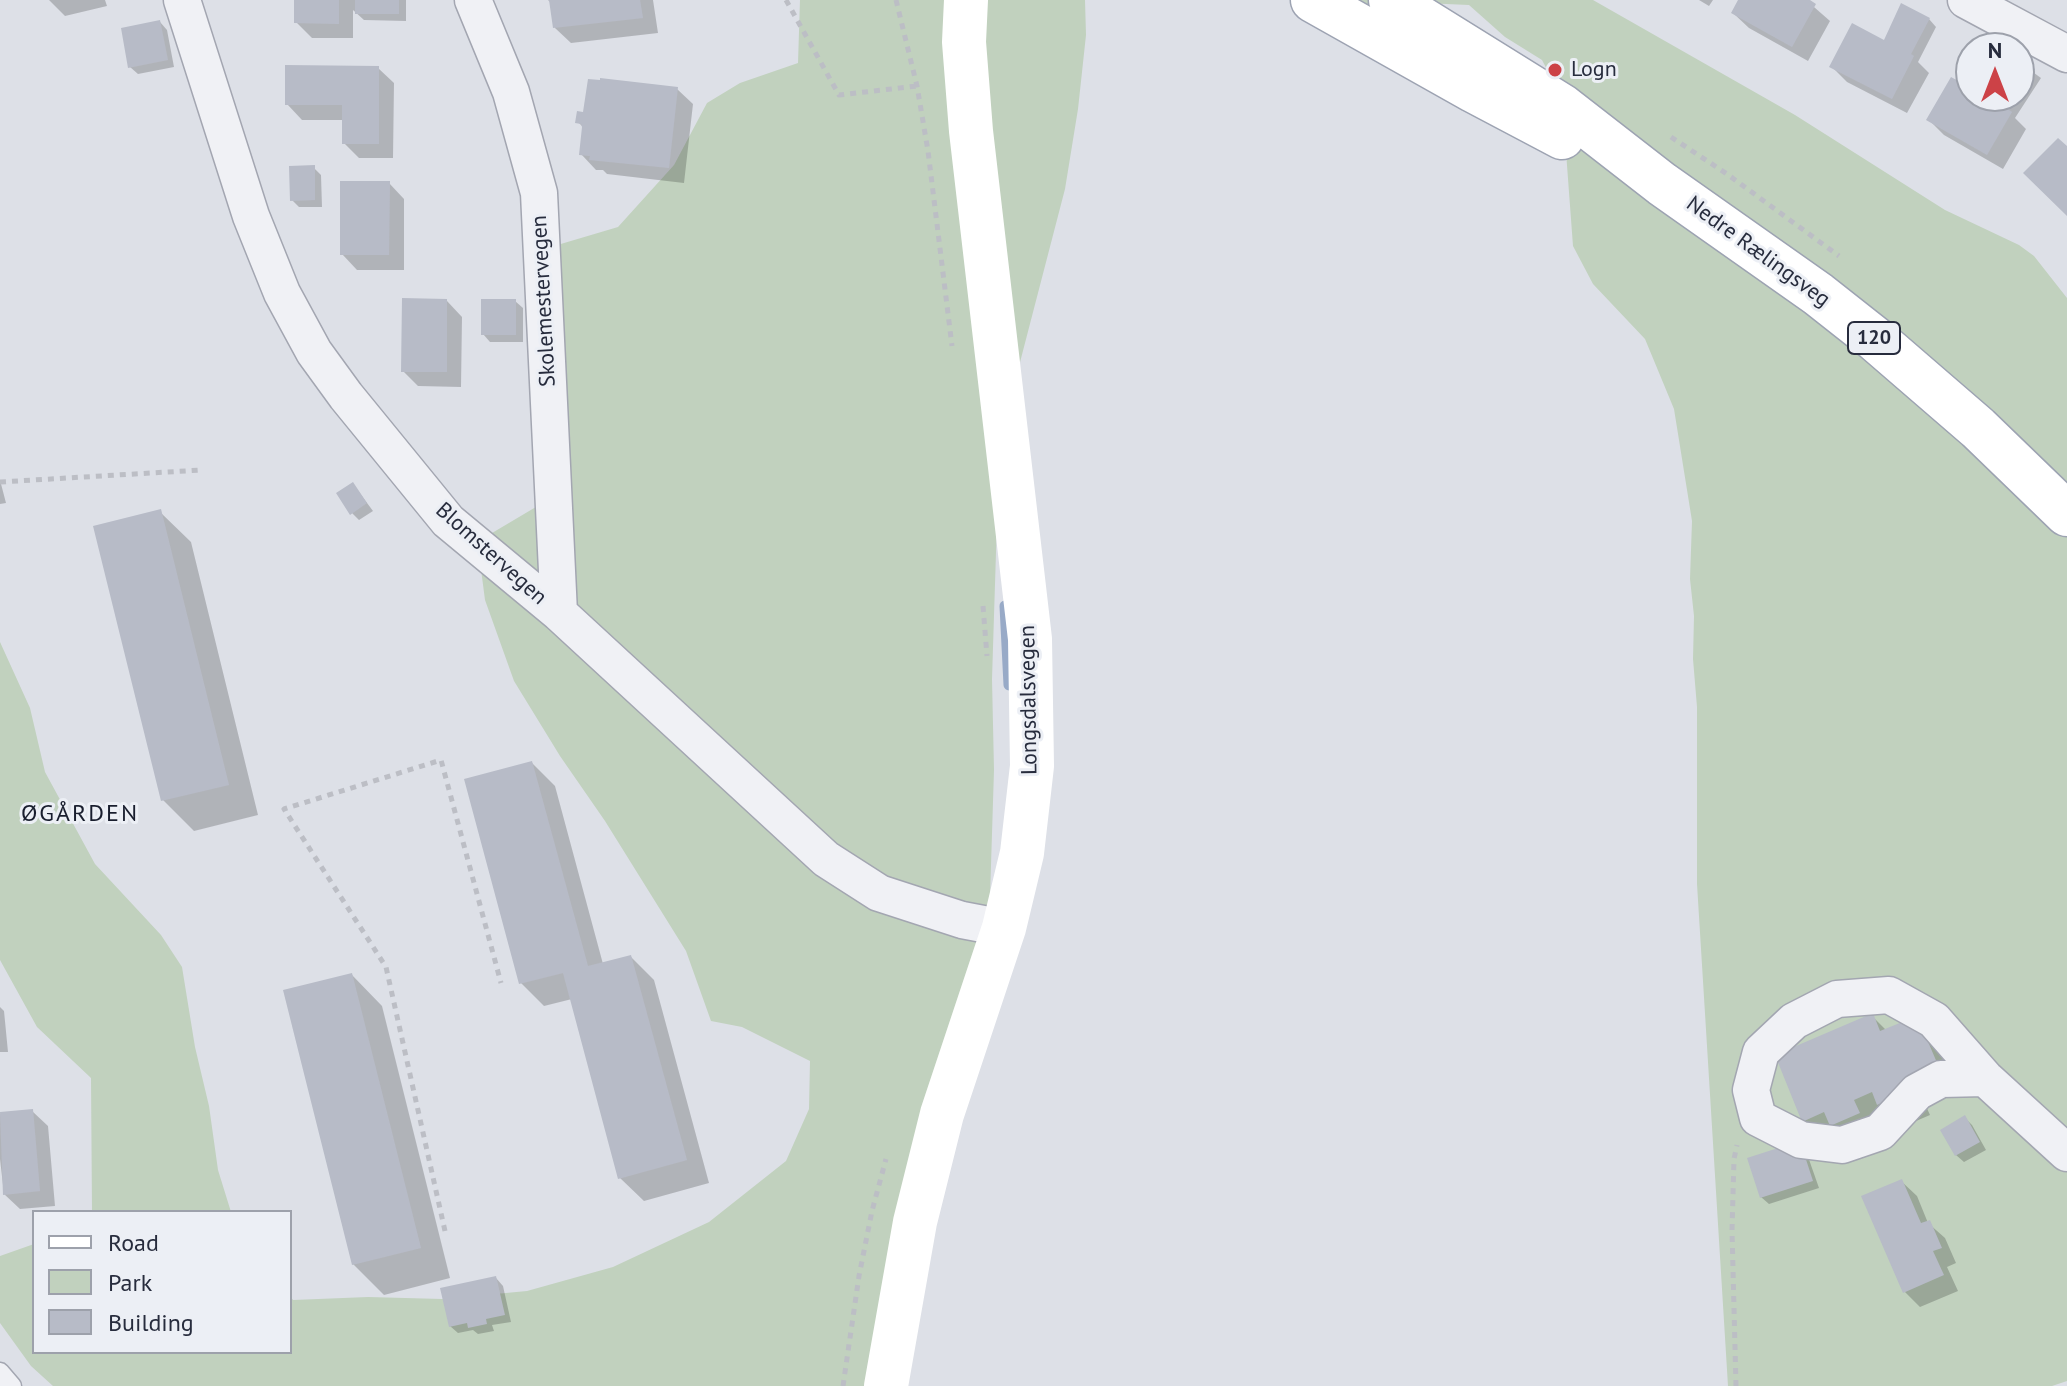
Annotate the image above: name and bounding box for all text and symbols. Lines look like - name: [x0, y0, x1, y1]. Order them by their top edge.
- north arrow: [1955, 32, 2035, 112]
- text: N: [1988, 36, 2002, 64]
- place label: Logn: [1571, 57, 1617, 83]
- marker: Logn: [1546, 61, 1564, 79]
- street label: Nedre Rælingsveg: [1681, 191, 1835, 313]
- street label: Skolemestervegen: [526, 215, 562, 387]
- road number: 120: [1848, 322, 1900, 354]
- street label: Blomstervegen: [430, 497, 552, 611]
- street label: Longsdalsvegen: [1014, 625, 1044, 775]
- district label: ØGÅRDEN: [21, 800, 139, 828]
- legend: [32, 1210, 292, 1354]
- text: Road: [108, 1227, 159, 1258]
- text: Park: [108, 1267, 152, 1298]
- text: Building: [108, 1307, 194, 1338]

